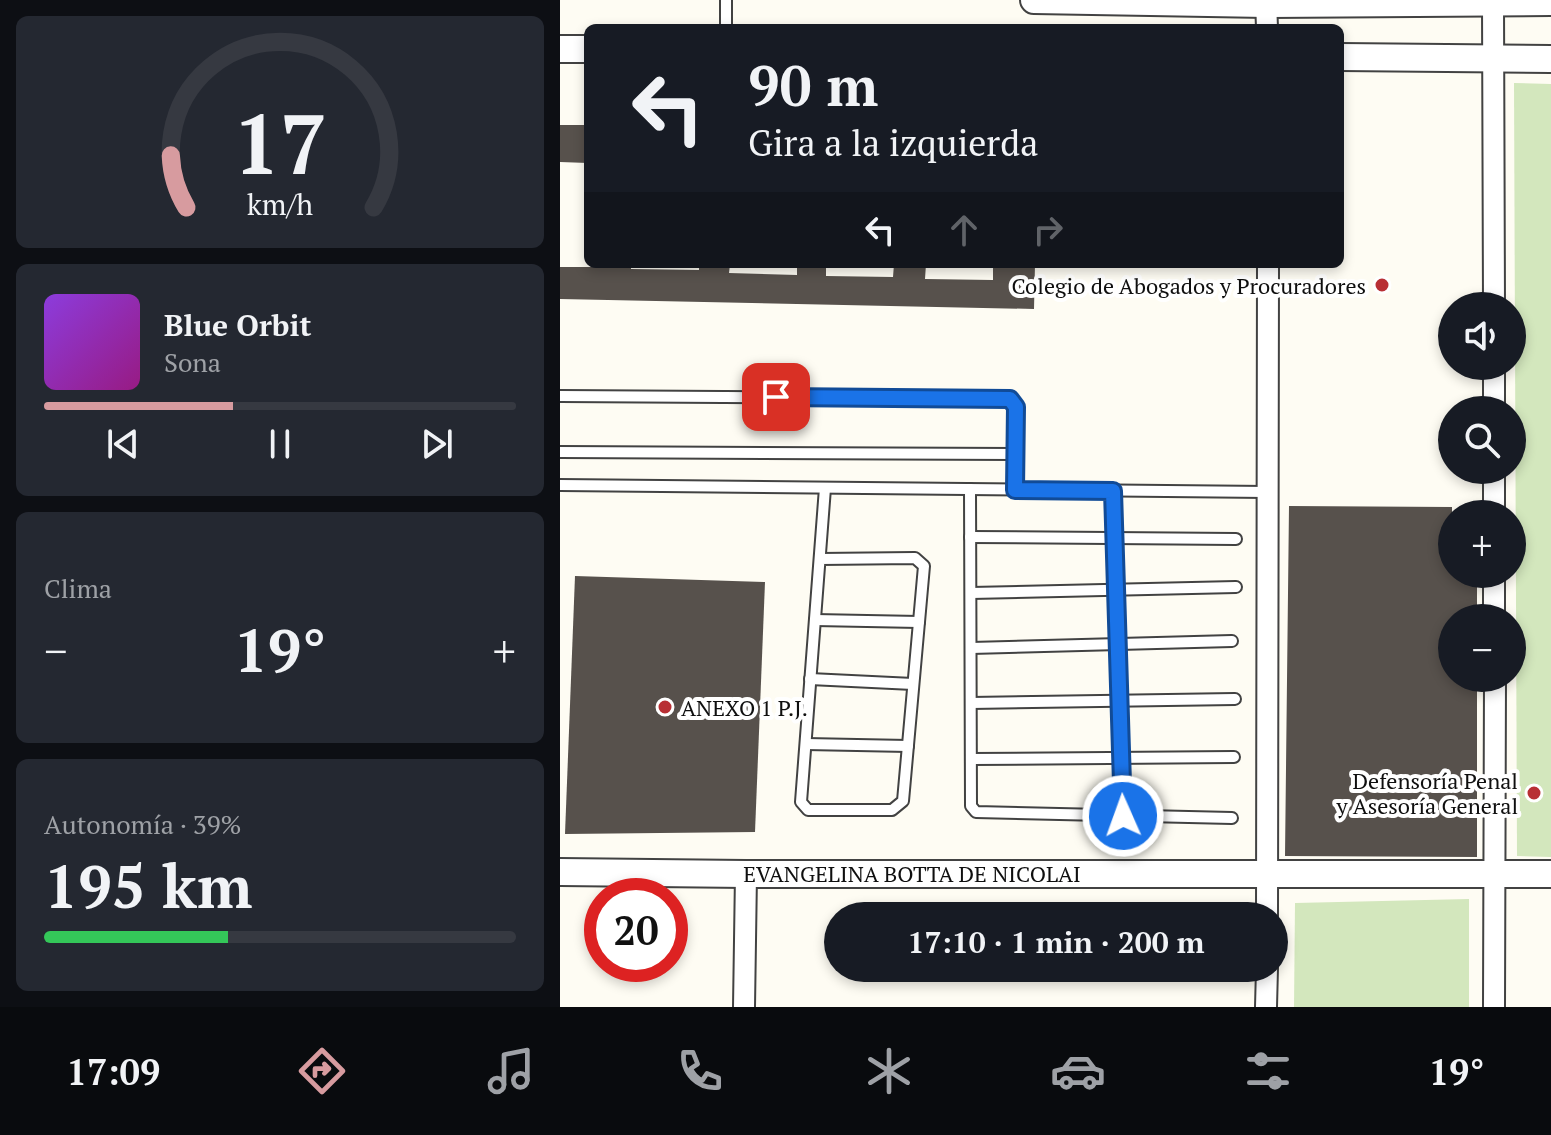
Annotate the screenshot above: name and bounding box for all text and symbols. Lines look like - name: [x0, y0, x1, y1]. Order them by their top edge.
- text: 90 m: [748, 48, 878, 122]
- icon: left: [616, 56, 720, 160]
- text: 17: [233, 87, 327, 197]
- text: Gira a la izquierda: [748, 119, 1038, 166]
- text: km/h: [247, 185, 313, 223]
- icon: left: [858, 208, 902, 252]
- icon: ahead: [942, 208, 986, 252]
- icon: right: [1026, 208, 1070, 252]
- place label: Colegio de Abogados y Procuradores: [1011, 271, 1366, 300]
- marker: Colegio de Abogados y Procuradores: [1373, 276, 1391, 294]
- map controls: [1438, 292, 1526, 692]
- button: sound: [1438, 292, 1526, 380]
- text: Blue Orbit: [164, 305, 311, 345]
- text: Sona: [164, 345, 221, 379]
- pin: [742, 363, 810, 431]
- icon: arrive: [754, 375, 798, 419]
- button: search: [1438, 396, 1526, 484]
- icon: previous: [101, 422, 145, 466]
- icon: pause: [258, 422, 302, 466]
- icon: next: [415, 422, 459, 466]
- button: +: [1438, 500, 1526, 588]
- text: Clima: [44, 571, 112, 605]
- button: −: [1438, 604, 1526, 692]
- text: 19°: [234, 610, 326, 689]
- text: −: [44, 621, 67, 680]
- text: +: [493, 621, 516, 680]
- place label: ANEXO 1 P.J.: [681, 693, 808, 722]
- marker: ANEXO 1 P.J.: [656, 698, 674, 716]
- place label: Defensoría Penal y Asesoría General: [1336, 766, 1518, 820]
- position arrow: [1081, 774, 1165, 858]
- marker: Defensoría Penal y Asesoría General: [1525, 784, 1543, 802]
- text: Autonomía · 39%: [44, 807, 242, 841]
- text: 195 km: [44, 846, 252, 925]
- street label: EVANGELINA BOTTA DE NICOLAI: [743, 859, 1081, 888]
- speed limit sign: 20: [584, 878, 688, 982]
- text: 17:10 · 1 min · 200 m: [908, 922, 1204, 962]
- icon: directions: [294, 1043, 350, 1099]
- icon: music: [483, 1043, 539, 1099]
- icon: phone: [672, 1043, 728, 1099]
- icon: climate: [861, 1043, 917, 1099]
- icon: car: [1050, 1043, 1106, 1099]
- icon: filters: [1240, 1043, 1296, 1099]
- text: 17:09: [67, 1048, 160, 1095]
- text: 19°: [1429, 1048, 1484, 1095]

